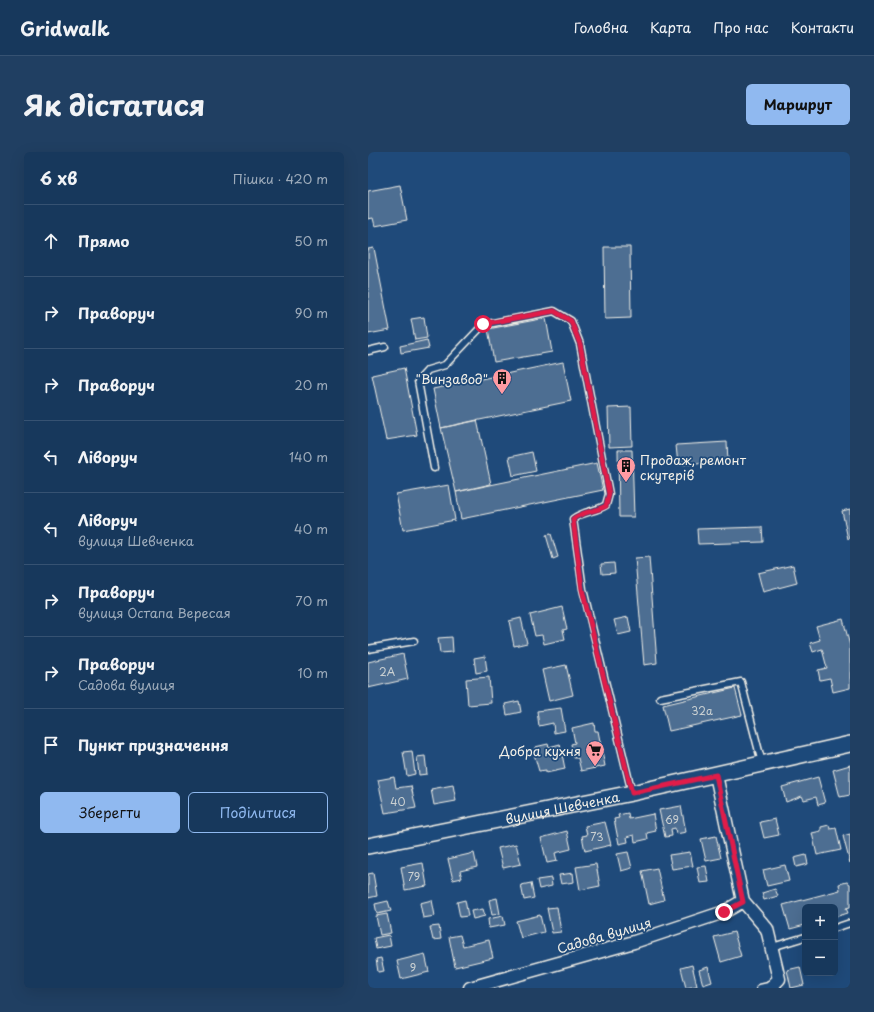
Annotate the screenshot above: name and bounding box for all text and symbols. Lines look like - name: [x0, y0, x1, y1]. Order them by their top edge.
- text: Gridwalk: [20, 14, 110, 42]
- text: Головна: [574, 17, 628, 38]
- text: Карта: [650, 17, 691, 38]
- text: Про нас: [713, 17, 769, 38]
- text: Контакти: [791, 17, 854, 38]
- text: Як дістатися: [24, 83, 205, 126]
- button: Маршрут: [746, 84, 850, 125]
- text: 6 хв: [40, 165, 77, 191]
- text: Пішки · 420 m: [233, 169, 328, 188]
- text: Прямо: [78, 229, 129, 252]
- icon: ahead: [40, 230, 62, 252]
- text: 50 m: [294, 231, 328, 250]
- text: Праворуч: [78, 301, 155, 324]
- icon: right: [40, 302, 62, 324]
- text: 90 m: [295, 303, 328, 322]
- route start: [474, 315, 492, 333]
- building icon: "Винзавод": [491, 367, 513, 395]
- place label: "Винзавод": [416, 369, 488, 388]
- text: Праворуч: [78, 373, 155, 396]
- icon: right: [40, 374, 62, 396]
- text: 20 m: [294, 375, 328, 394]
- text: Ліворуч: [78, 445, 138, 468]
- icon: left: [40, 446, 62, 468]
- text: 140 m: [289, 447, 328, 466]
- place label: Продаж, ремонт скутерів: [640, 450, 747, 484]
- building icon: Продаж, ремонт скутерів: [615, 455, 637, 483]
- text: Ліворуч: [78, 508, 138, 531]
- icon: left: [40, 518, 62, 540]
- text: 40 m: [294, 519, 328, 538]
- text: вулиця Шевченка: [78, 531, 194, 550]
- text: Праворуч: [78, 580, 155, 603]
- icon: right: [40, 590, 62, 612]
- text: 70 m: [295, 591, 328, 610]
- text: вулиця Остапа Вересая: [78, 603, 231, 622]
- text: Праворуч: [78, 652, 155, 675]
- icon: right: [40, 662, 62, 684]
- text: 10 m: [298, 663, 328, 682]
- house number: 2А: [379, 663, 396, 680]
- text: Садова вулиця: [78, 675, 175, 694]
- house number: 32а: [691, 702, 713, 719]
- text: Пункт призначення: [78, 733, 229, 756]
- icon: arrive: [40, 734, 62, 756]
- supermarket icon: Добра кухня: [584, 739, 606, 767]
- place label: Добра кухня: [499, 741, 581, 760]
- street label: вулиця Шевченка: [503, 786, 622, 828]
- button: Зберегти: [40, 792, 180, 833]
- button: Поділитися: [188, 792, 328, 833]
- house number: 40: [390, 793, 406, 810]
- house number: 69: [665, 811, 679, 828]
- house number: 73: [590, 828, 604, 845]
- house number: 79: [408, 868, 420, 885]
- route end: [715, 903, 733, 921]
- map controls: [802, 904, 838, 976]
- button: +: [802, 904, 838, 940]
- street label: Садова вулиця: [555, 912, 653, 958]
- button: −: [802, 940, 838, 976]
- house number: 9: [410, 959, 416, 976]

